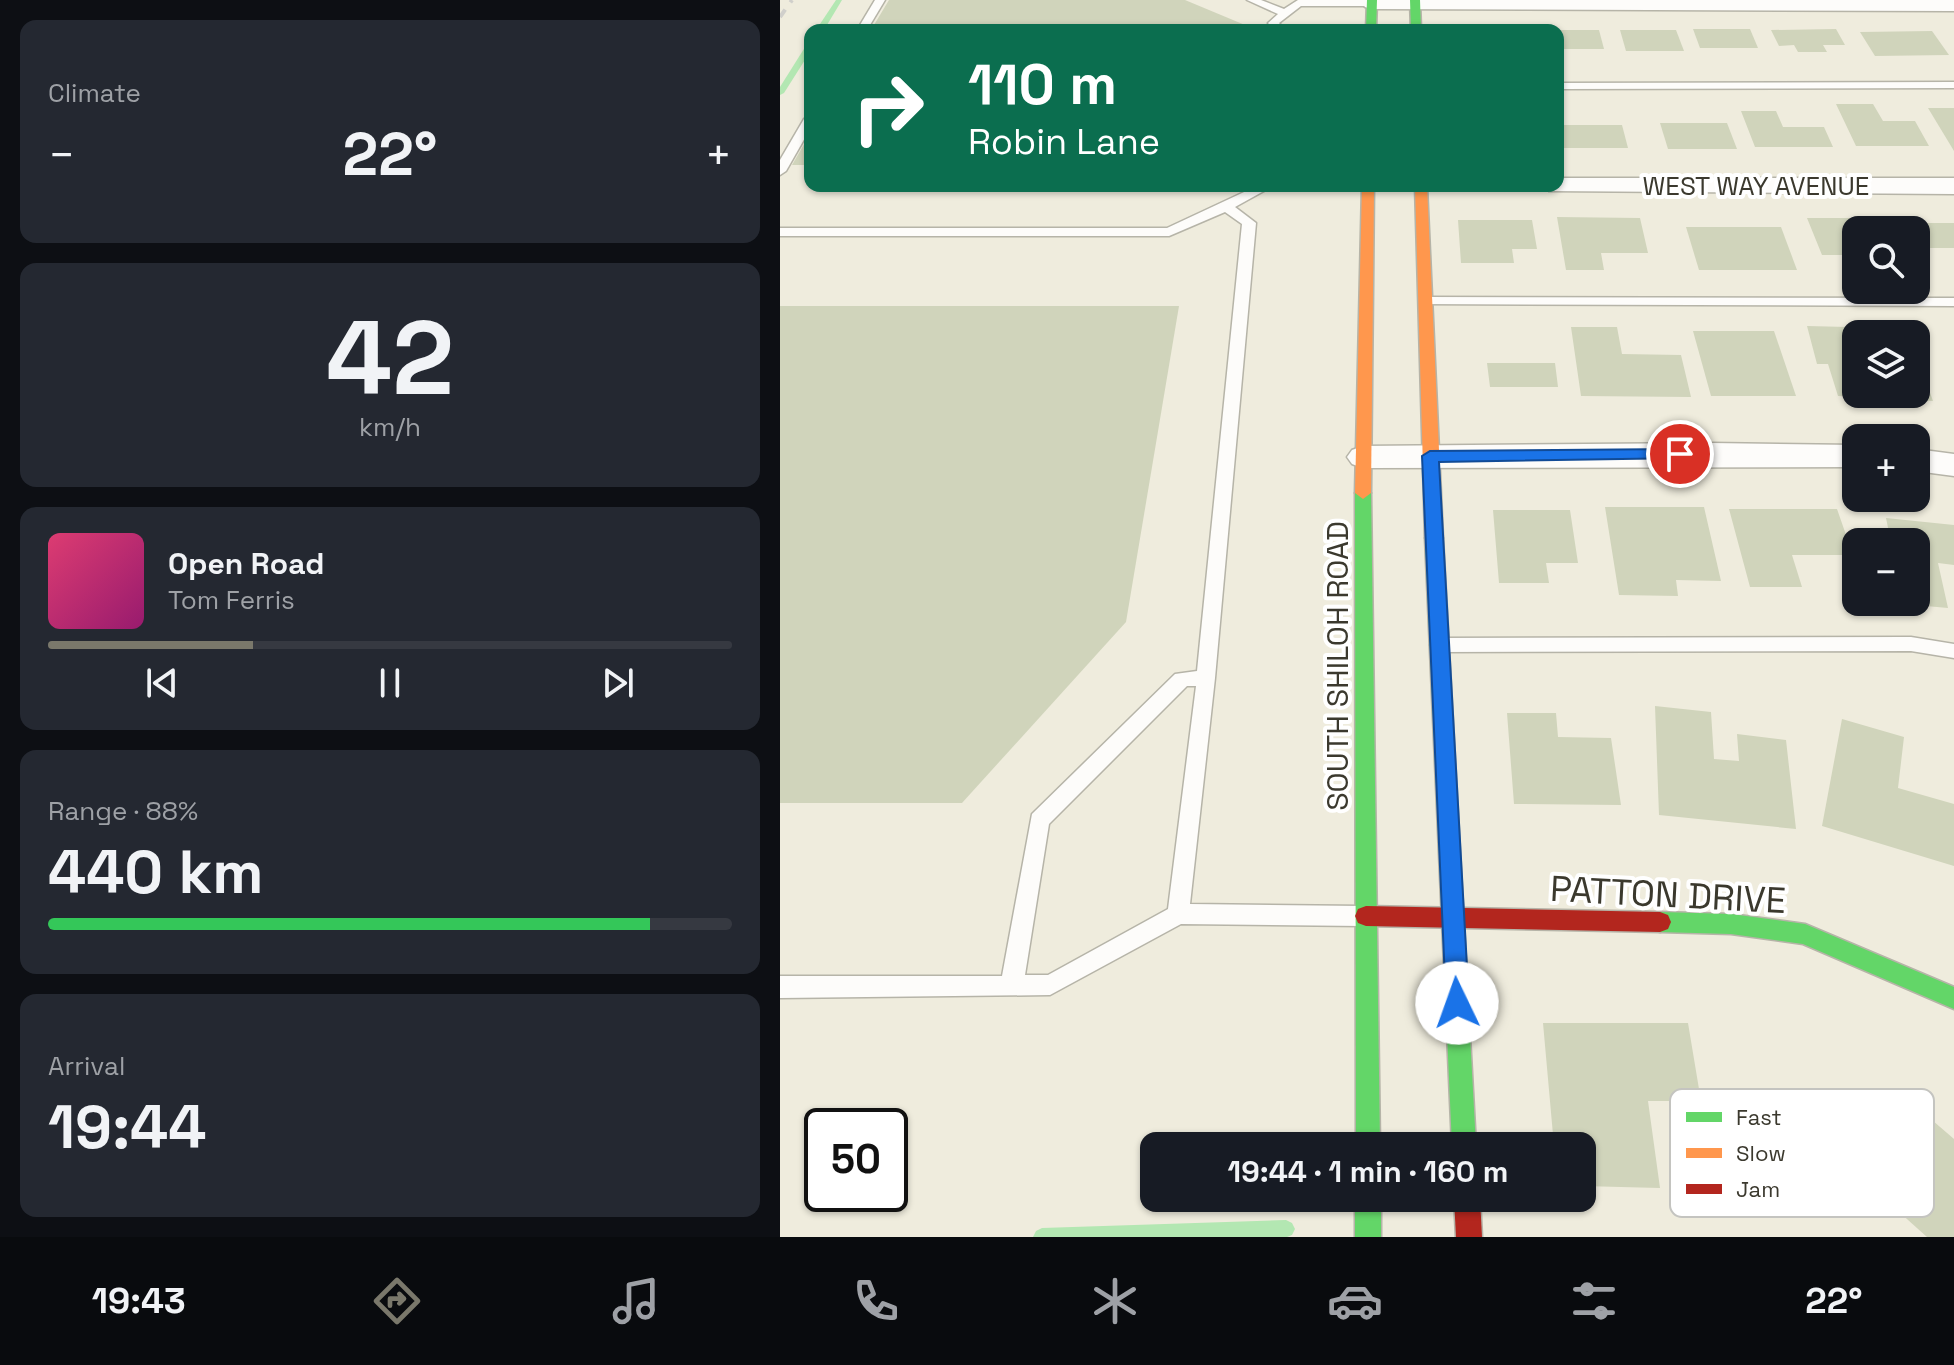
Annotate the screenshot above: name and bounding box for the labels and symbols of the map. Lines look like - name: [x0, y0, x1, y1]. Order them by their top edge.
- street label: WEST WAY AVENUE: [1643, 169, 1869, 203]
- pin: [1646, 420, 1714, 488]
- street label: SOUTH SHILOH ROAD: [1318, 521, 1357, 811]
- street label: PATTON DRIVE: [1549, 866, 1787, 924]
- position arrow: [1415, 961, 1499, 1045]
- legend: [1670, 1089, 1934, 1217]
- text: Fast: [1736, 1103, 1782, 1131]
- speed limit sign: 50: [804, 1108, 908, 1212]
- text: Slow: [1736, 1139, 1786, 1167]
- text: Jam: [1736, 1175, 1780, 1203]

